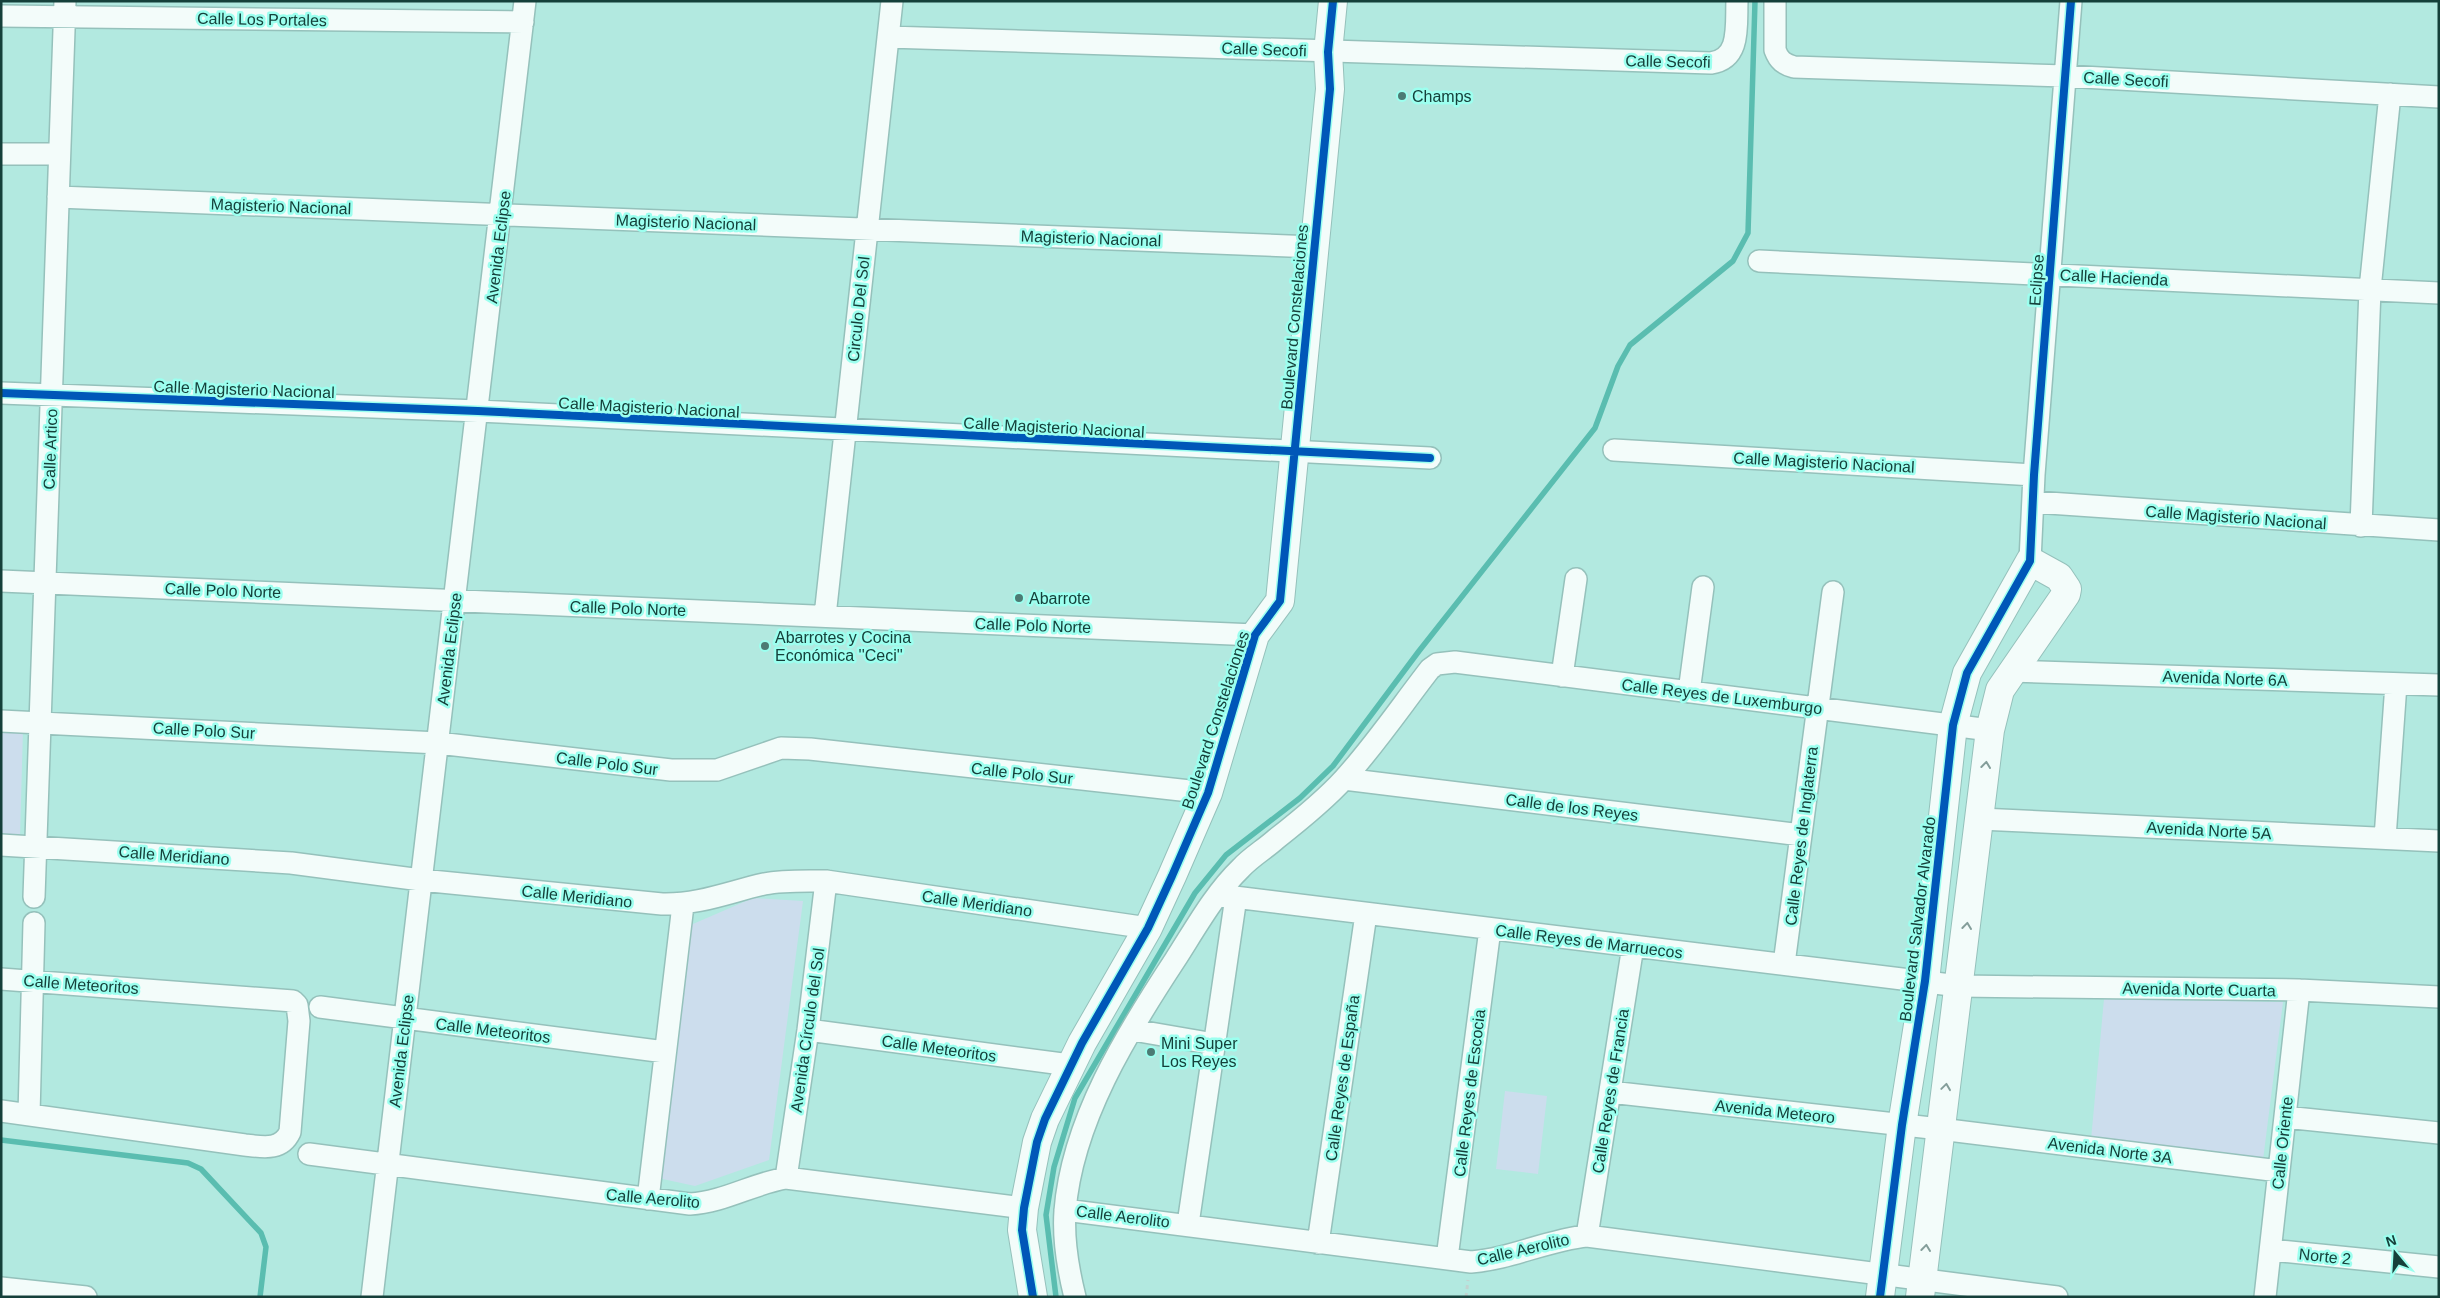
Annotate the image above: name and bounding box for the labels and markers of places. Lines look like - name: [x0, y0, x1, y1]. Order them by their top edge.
- place label: Champs: [1412, 88, 1472, 105]
- marker: Champs: [1396, 90, 1408, 102]
- place label: Abarrote: [1029, 590, 1090, 607]
- marker: Abarrote: [1013, 592, 1025, 604]
- place label: Abarrotes y Cocina Económica ''Ceci'': [775, 629, 911, 664]
- marker: Abarrotes y Cocina Económica ''Ceci'': [759, 640, 771, 652]
- place label: Mini Super Los Reyes: [1161, 1035, 1238, 1070]
- marker: Mini Super Los Reyes: [1145, 1046, 1157, 1058]

